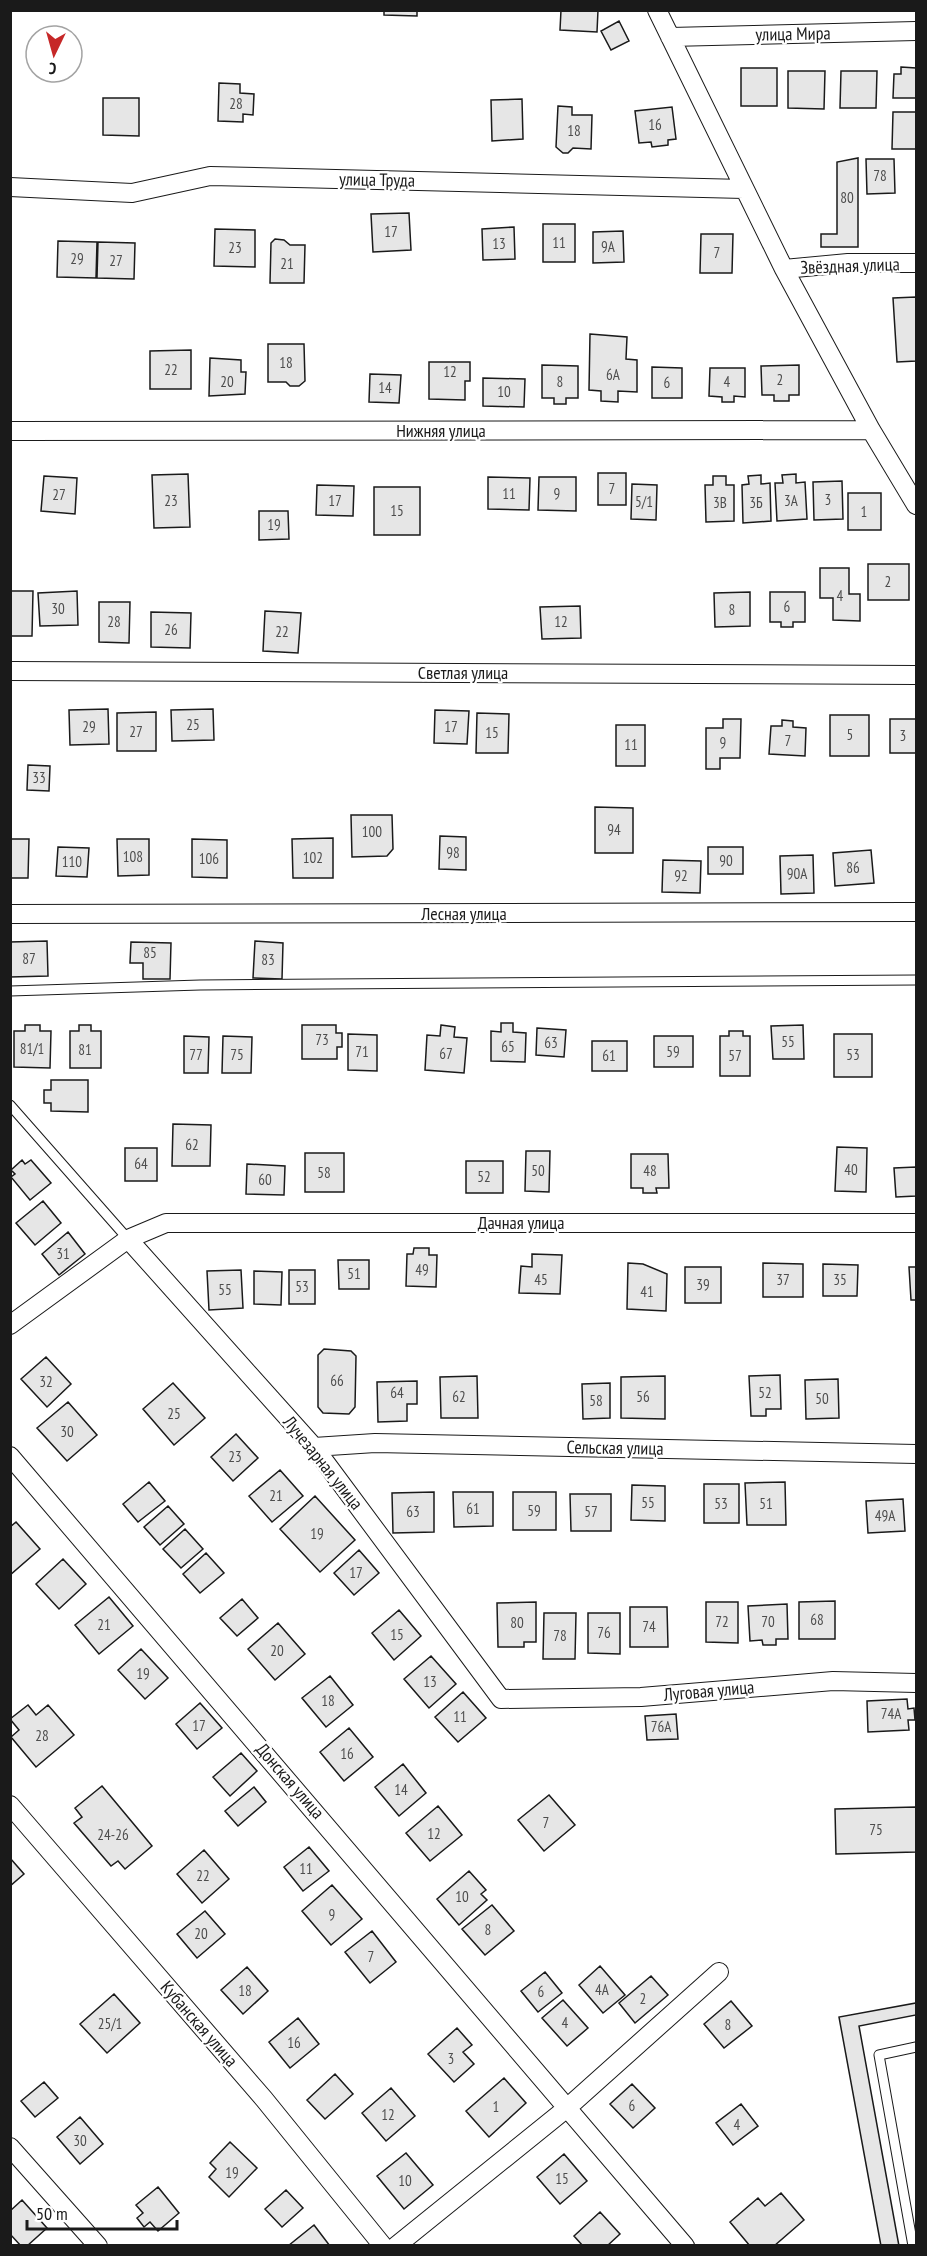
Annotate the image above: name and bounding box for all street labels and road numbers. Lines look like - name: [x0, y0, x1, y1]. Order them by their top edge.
- street label: улица Мира: [755, 21, 831, 46]
- street label: улица Труда: [339, 167, 415, 192]
- street label: Звёздная улица: [800, 252, 900, 279]
- street label: Нижняя улица: [396, 419, 486, 442]
- street label: Светлая улица: [418, 661, 508, 684]
- street label: Лесная улица: [420, 902, 507, 925]
- street label: Дачная улица: [478, 1211, 564, 1234]
- street label: Лучезарная улица: [278, 1410, 368, 1514]
- street label: Сельская улица: [566, 1435, 664, 1460]
- street label: Луговая улица: [662, 1675, 755, 1706]
- street label: Донская улица: [251, 1738, 330, 1823]
- street label: Кубанская улица: [156, 1976, 243, 2071]

